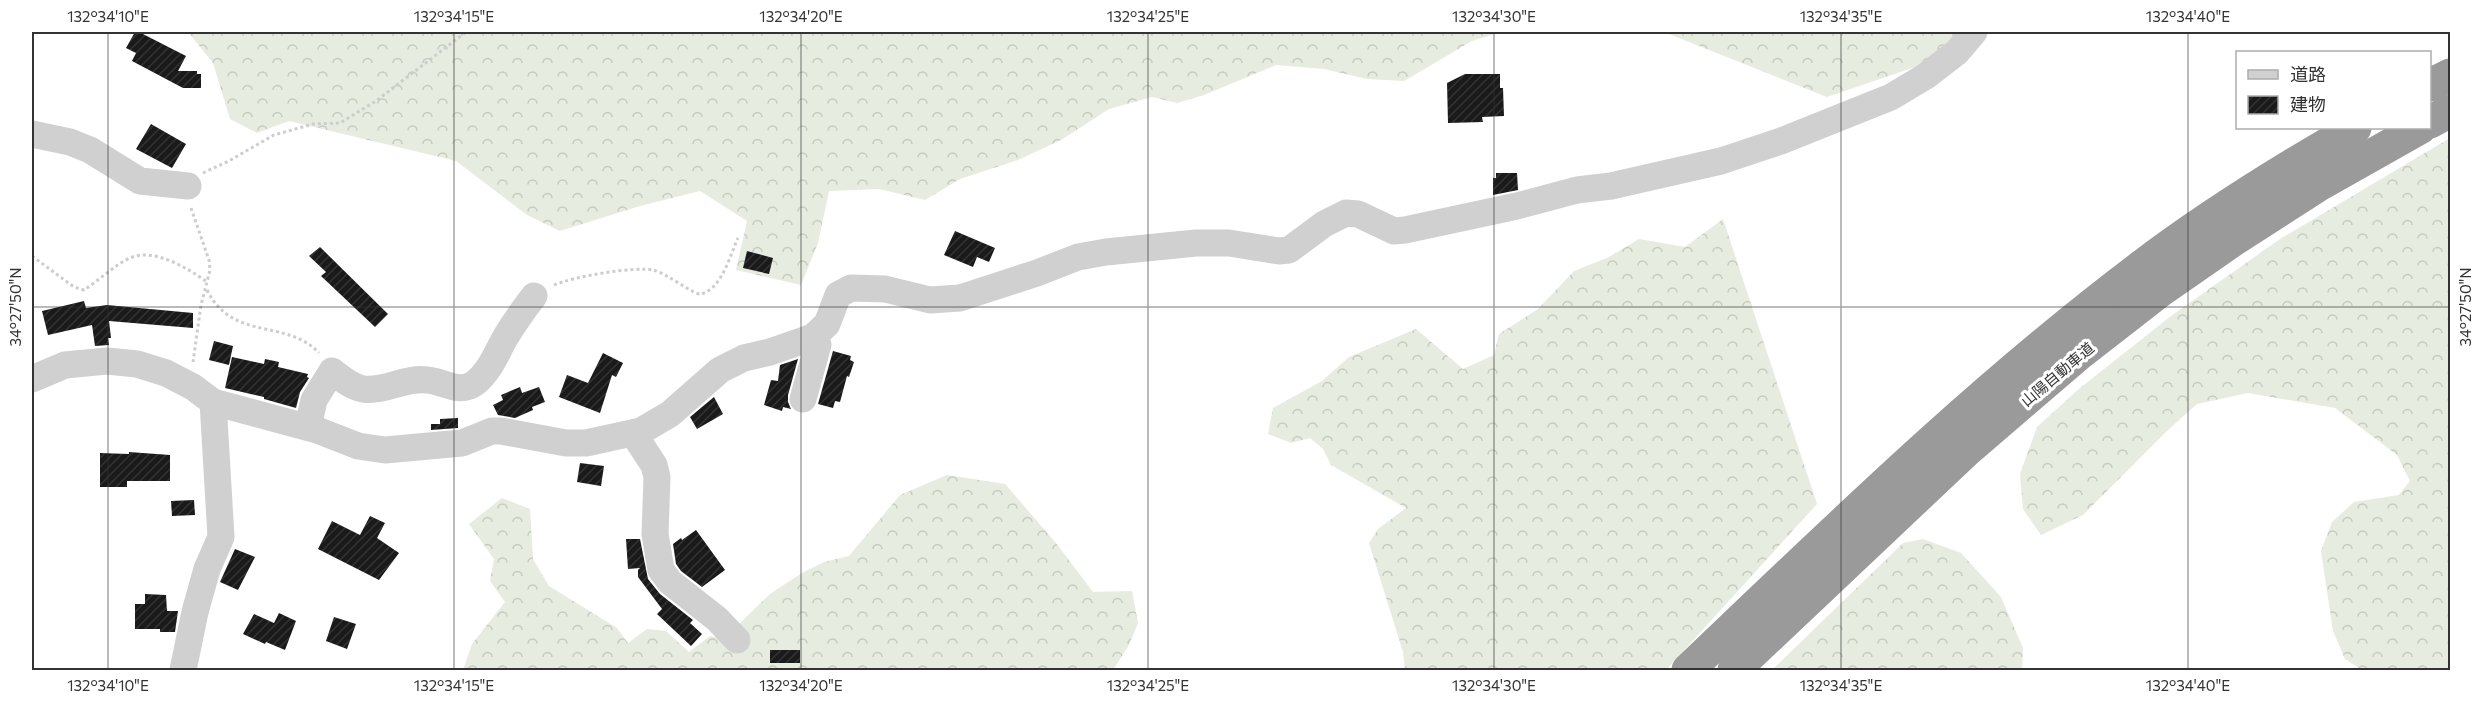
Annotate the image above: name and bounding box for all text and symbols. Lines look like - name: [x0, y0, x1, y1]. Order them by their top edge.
- text: 132°34'10"E: [67, 7, 149, 25]
- text: 132°34'15"E: [414, 7, 494, 25]
- text: 132°34'20"E: [759, 7, 843, 25]
- text: 132°34'25"E: [1107, 7, 1189, 25]
- text: 132°34'30"E: [1452, 7, 1536, 25]
- text: 132°34'35"E: [1800, 7, 1882, 25]
- text: 132°34'40"E: [2146, 7, 2230, 25]
- legend: [2236, 51, 2431, 129]
- text: 道路: [2290, 63, 2326, 85]
- text: 建物: [2290, 93, 2326, 115]
- text: 34°27'50"N: [6, 267, 24, 347]
- text: 34°27'50"N: [2456, 267, 2474, 347]
- street label: 山陽自動車道: [2017, 338, 2097, 410]
- text: 132°34'10"E: [67, 676, 149, 694]
- text: 132°34'15"E: [414, 676, 494, 694]
- text: 132°34'20"E: [759, 676, 843, 694]
- text: 132°34'25"E: [1107, 676, 1189, 694]
- text: 132°34'30"E: [1452, 676, 1536, 694]
- text: 132°34'35"E: [1800, 676, 1882, 694]
- text: 132°34'40"E: [2146, 676, 2230, 694]

